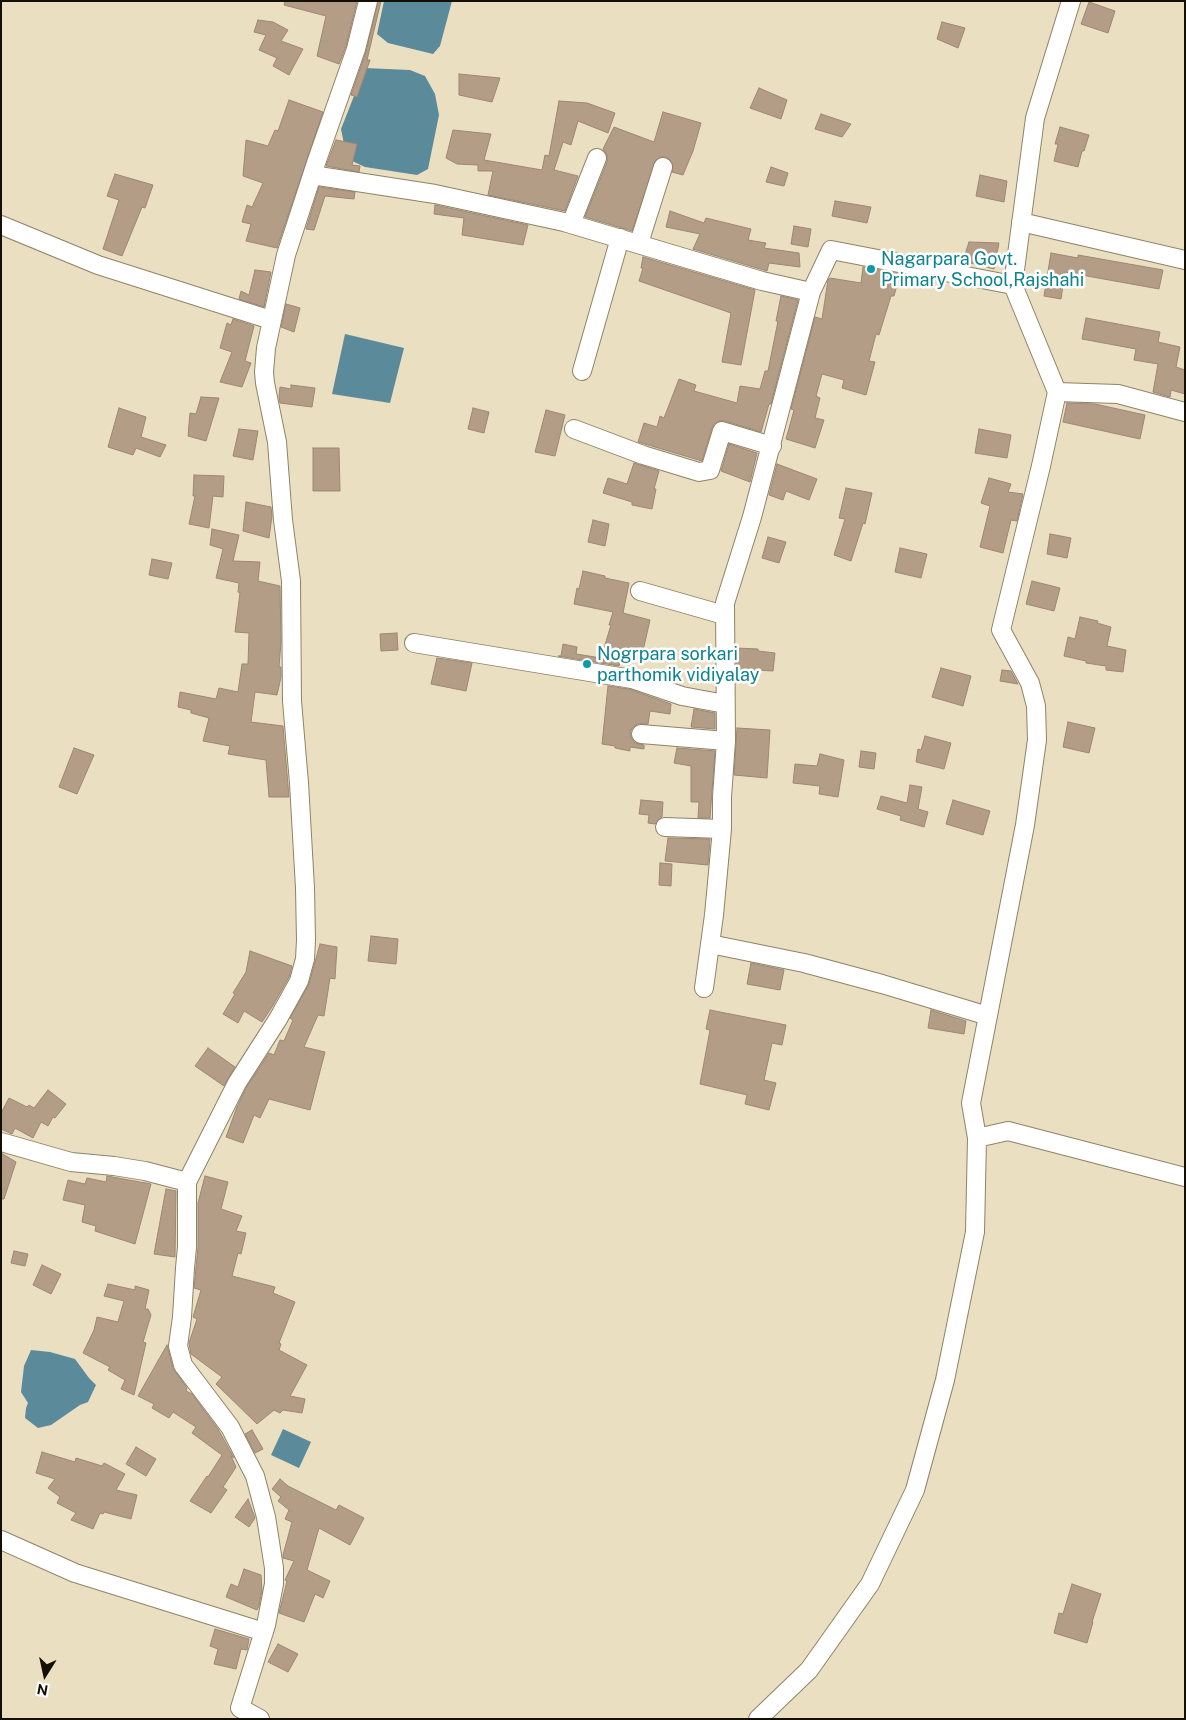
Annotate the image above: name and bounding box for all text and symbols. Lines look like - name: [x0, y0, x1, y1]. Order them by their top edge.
- place label: Nagarpara Govt. Primary School,Rajshahi: [881, 248, 1084, 290]
- marker: Nagarpara Govt. Primary School,Rajshahi: [865, 263, 877, 275]
- place label: Nogrpara sorkari parthomik vidiyalay: [597, 643, 759, 686]
- marker: Nogrpara sorkari parthomik vidiyalay: [581, 658, 593, 670]
- north arrow: [20, 1650, 70, 1700]
- text: N: [36, 1681, 49, 1699]

